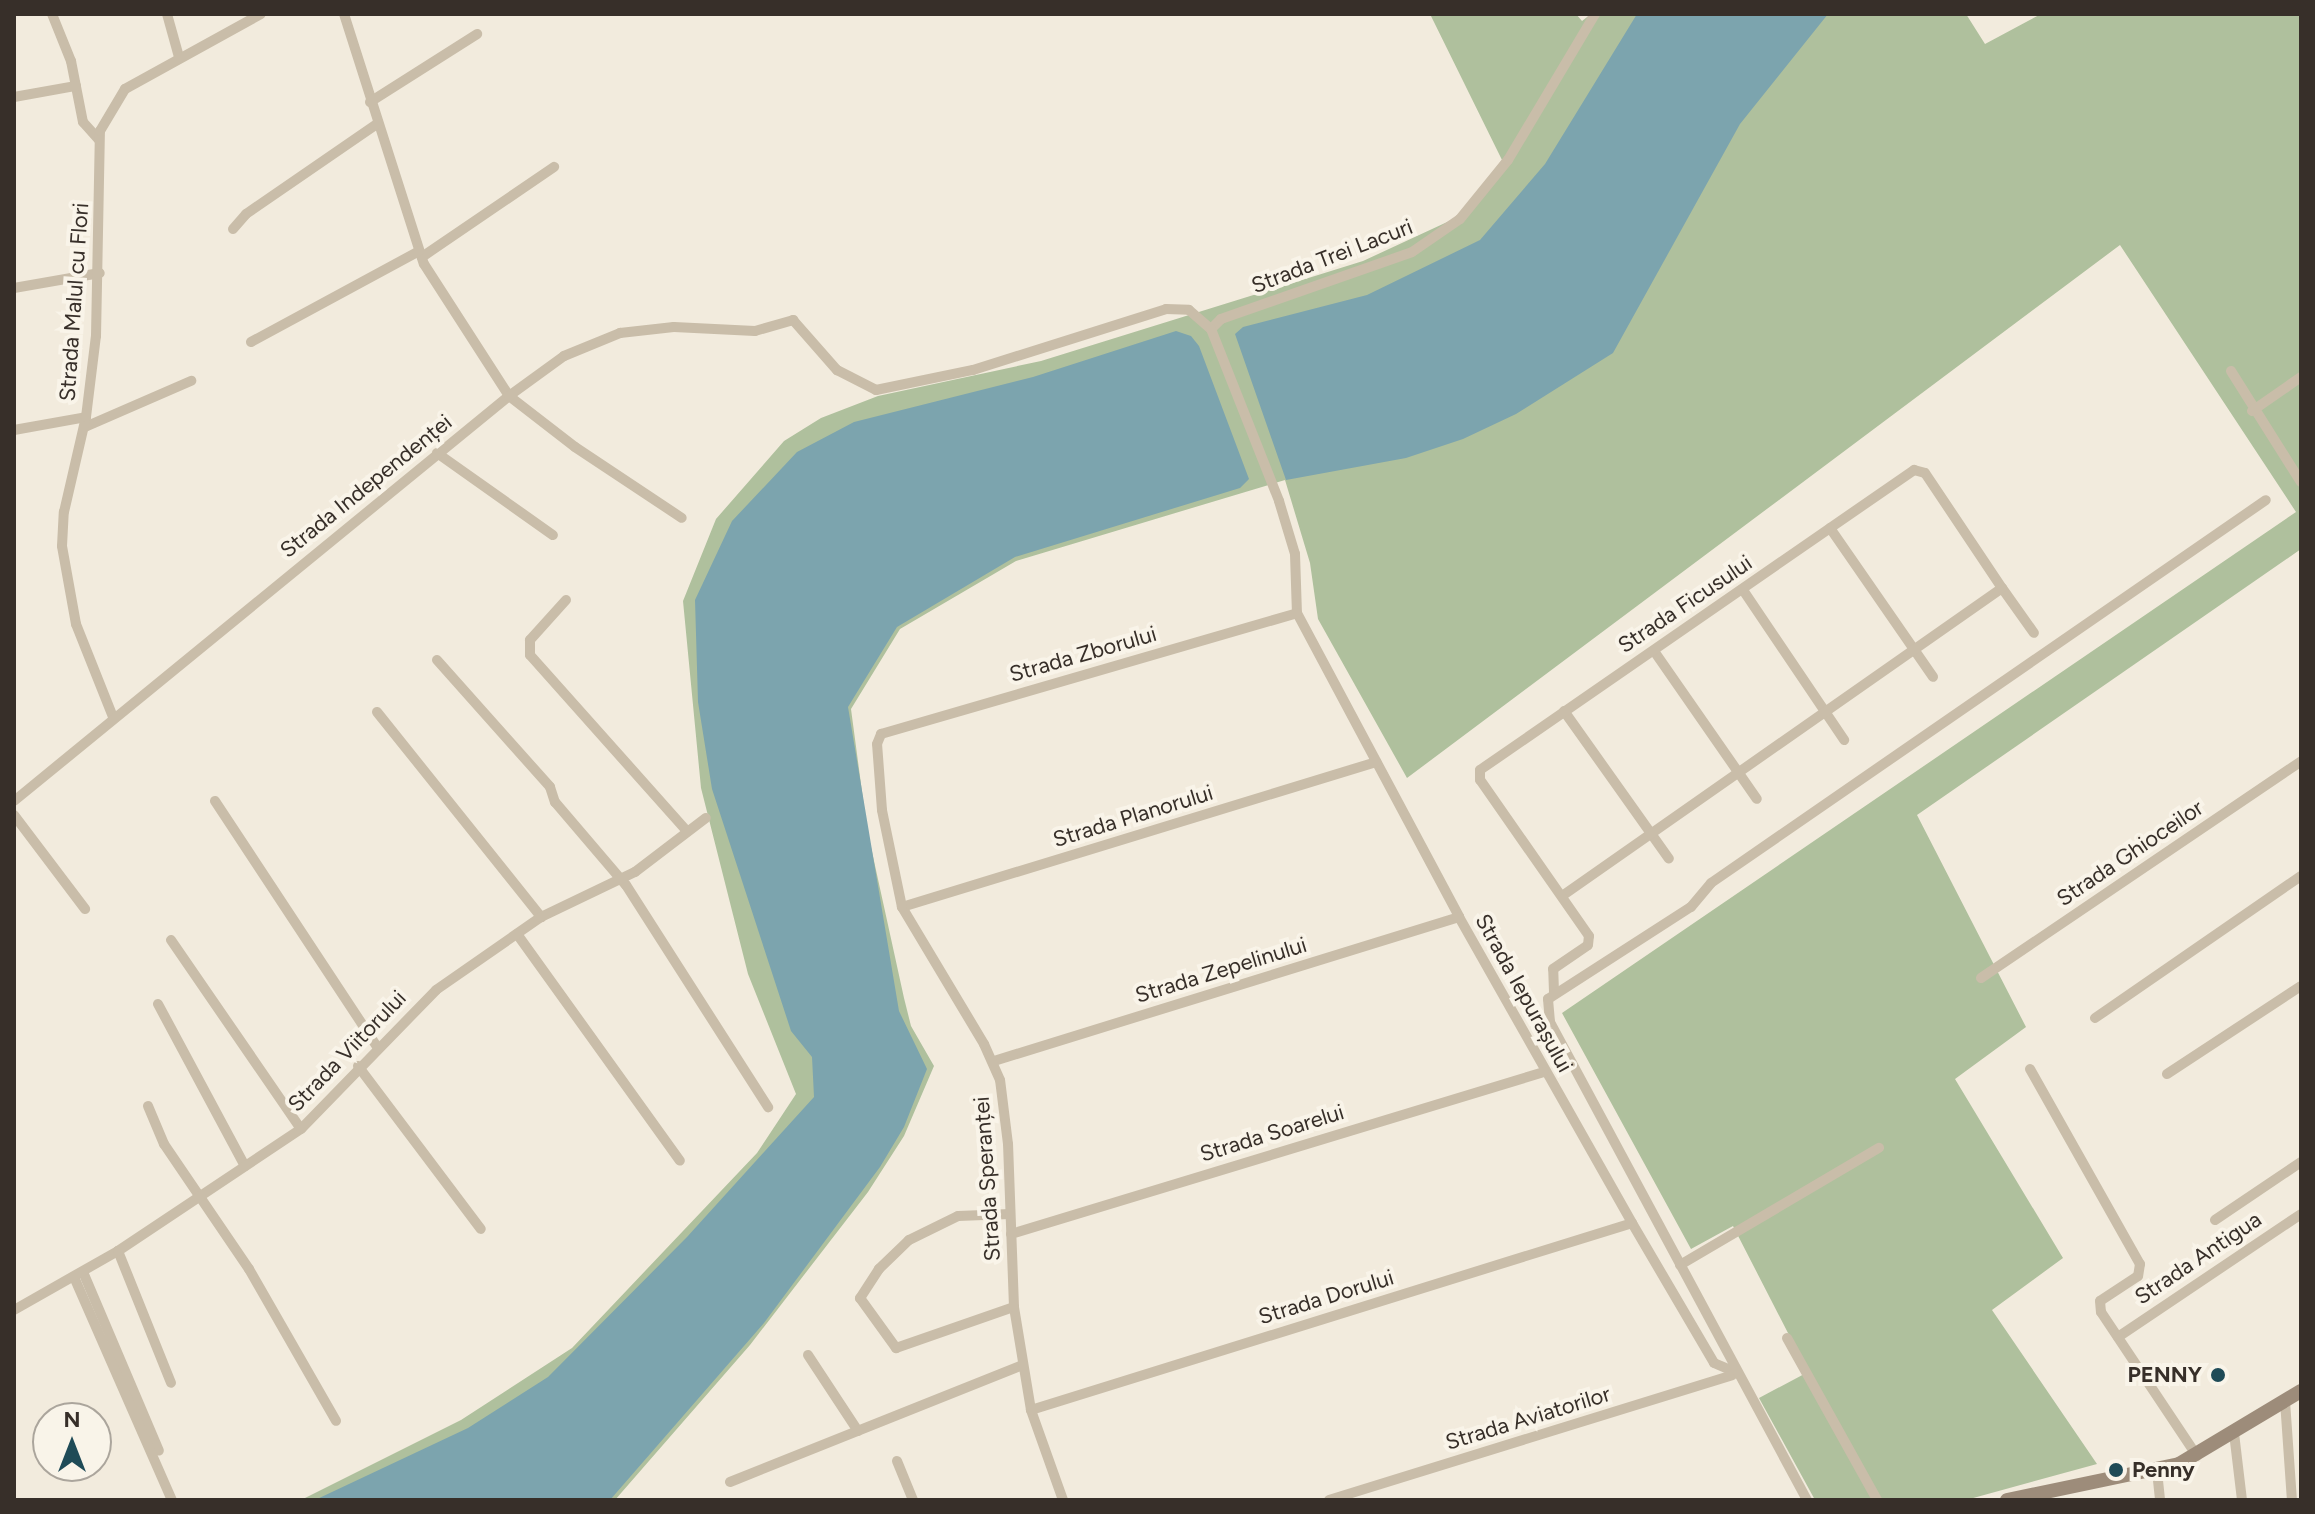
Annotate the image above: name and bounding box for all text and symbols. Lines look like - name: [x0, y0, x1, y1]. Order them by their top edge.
- street label: Strada Malul cu Flori: [54, 202, 94, 402]
- street label: Strada Trei Lacuri: [1248, 213, 1416, 299]
- street label: Strada Independenței: [275, 409, 457, 563]
- street label: Strada Ficusului: [1613, 549, 1757, 659]
- street label: Strada Zborului: [1006, 620, 1160, 688]
- street label: Strada Planorului: [1050, 779, 1216, 853]
- street label: Strada Ghioceilor: [2052, 794, 2208, 912]
- street label: Strada Iepurașului: [1470, 909, 1578, 1077]
- street label: Strada Zepelinului: [1132, 931, 1310, 1009]
- street label: Strada Viitorului: [282, 985, 412, 1117]
- street label: Strada Speranței: [968, 1096, 1006, 1262]
- street label: Strada Soarelui: [1197, 1099, 1347, 1167]
- street label: Strada Antigua: [2130, 1206, 2266, 1310]
- street label: Strada Dorului: [1255, 1264, 1397, 1330]
- place label: PENNY: [2128, 1362, 2202, 1388]
- marker: PENNY: [2209, 1366, 2227, 1384]
- street label: Strada Aviatorilor: [1442, 1380, 1614, 1456]
- north arrow: [32, 1402, 112, 1482]
- text: N: [63, 1406, 81, 1433]
- place label: Penny: [2132, 1457, 2195, 1483]
- marker: Penny: [2107, 1461, 2125, 1479]

